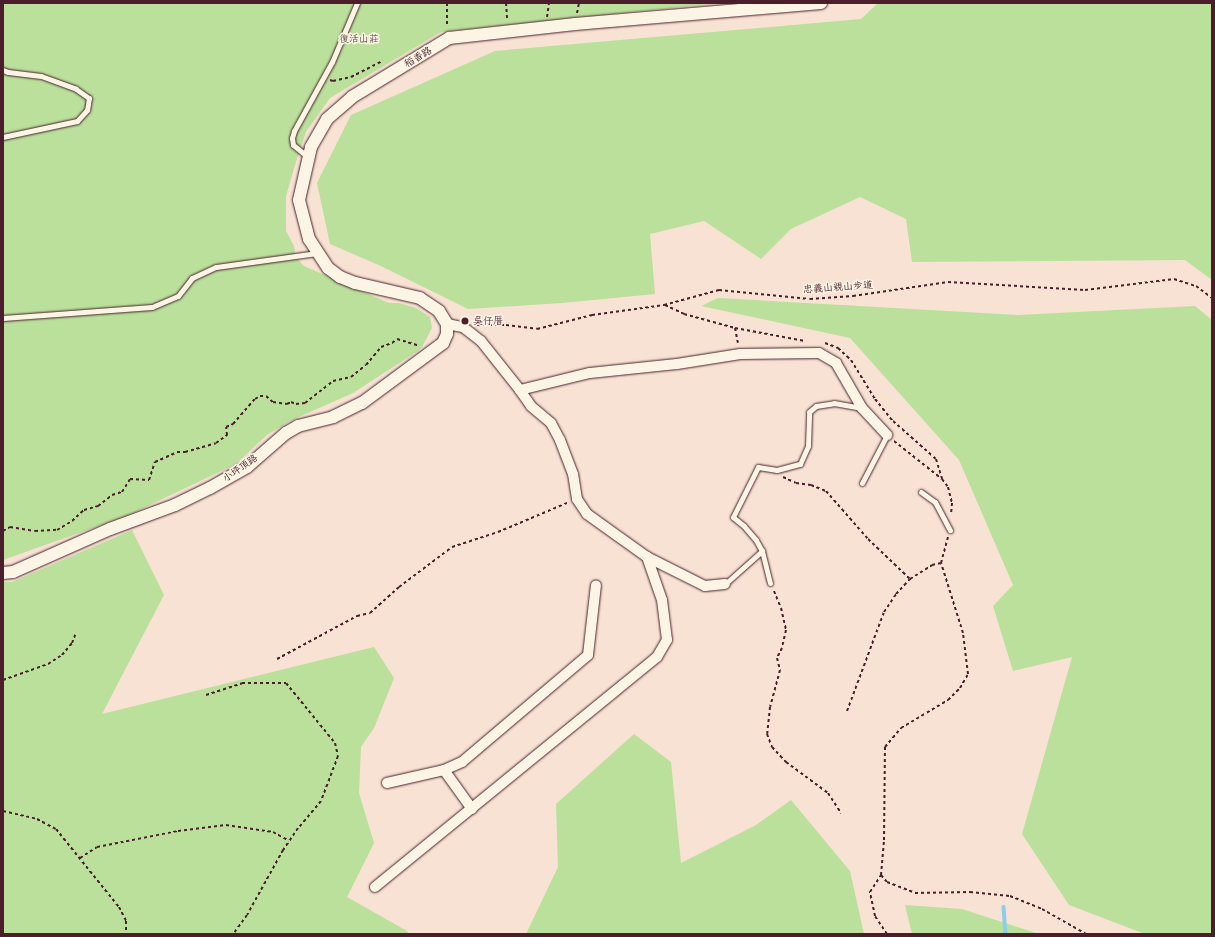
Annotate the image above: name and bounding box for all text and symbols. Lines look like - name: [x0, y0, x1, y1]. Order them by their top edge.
- park label: 復活山莊: [339, 33, 379, 45]
- street label: 稻香路: [402, 44, 434, 70]
- street label: 忠義山親山步道: [803, 279, 873, 295]
- place label: 吳仔厝: [473, 315, 503, 327]
- marker: 吳仔厝: [460, 316, 470, 326]
- street label: 小坪頂路: [220, 452, 260, 484]

